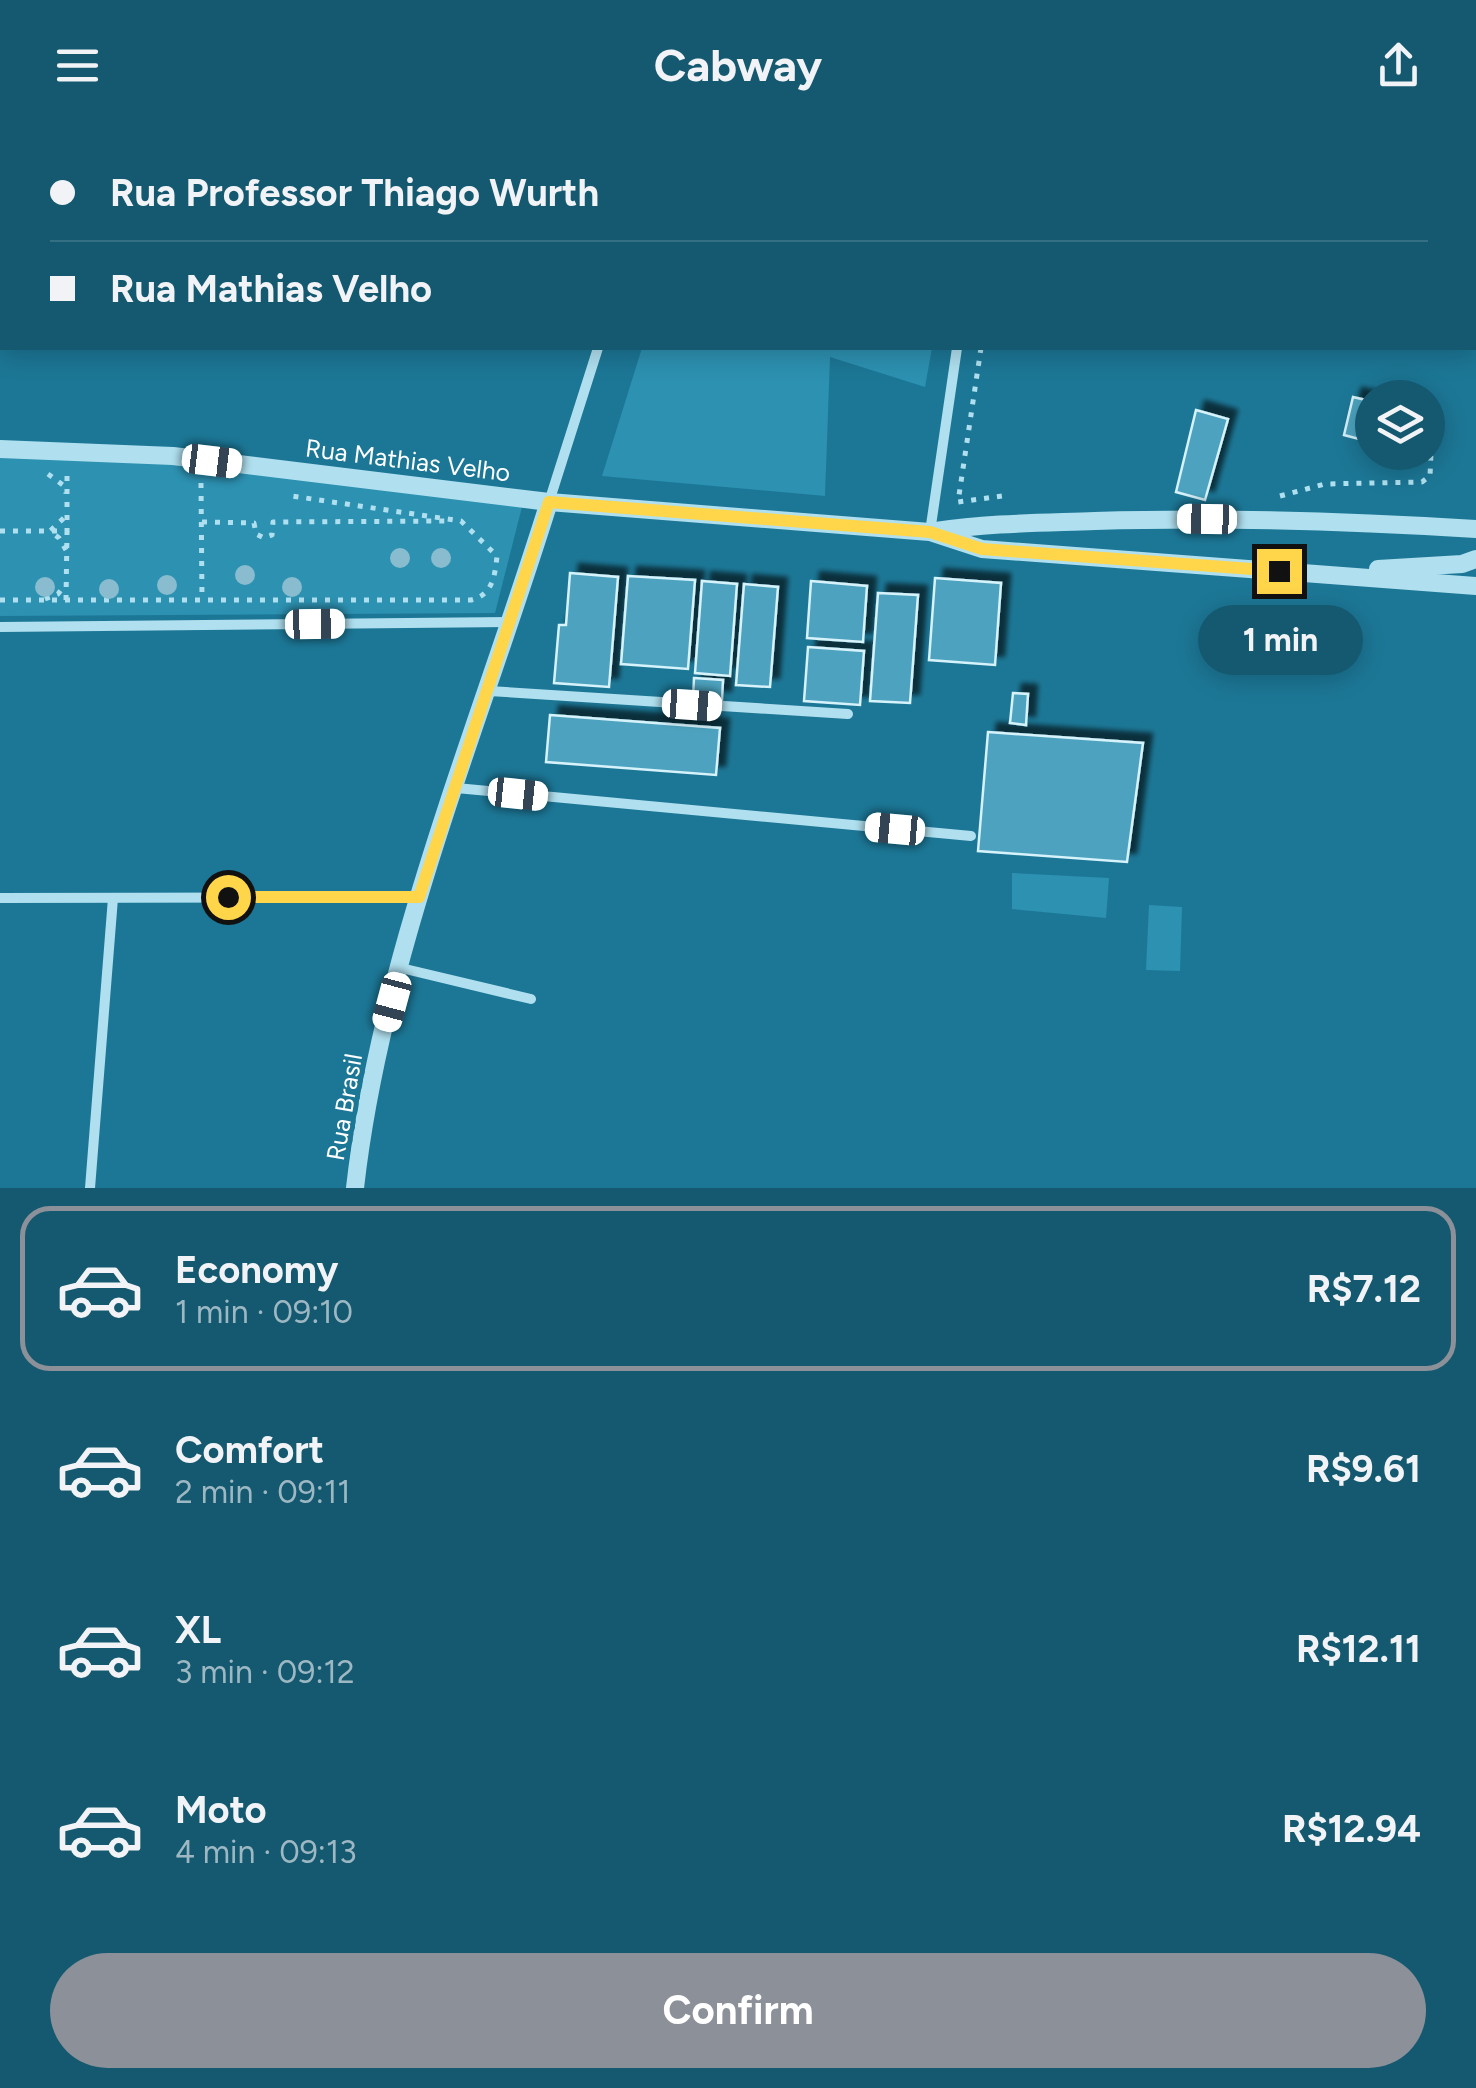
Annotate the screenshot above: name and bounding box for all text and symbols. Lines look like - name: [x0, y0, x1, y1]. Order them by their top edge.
- icon: menu: [50, 38, 105, 93]
- text: Cabway: [654, 38, 822, 92]
- icon: share: [1371, 38, 1426, 93]
- text: Rua Professor Thiago Wurth: [110, 170, 599, 216]
- text: Rua Mathias Velho: [110, 266, 432, 312]
- map controls: [1355, 380, 1445, 470]
- button: layers: [1355, 380, 1445, 470]
- street label: Rua Mathias Velho: [304, 433, 512, 487]
- car: [180, 442, 244, 480]
- car: [1177, 503, 1237, 535]
- route end: [1257, 549, 1302, 594]
- callout: 1 min: [1196, 606, 1362, 676]
- car: [285, 608, 345, 640]
- text: 1 min: [1243, 621, 1318, 659]
- car: [661, 688, 723, 722]
- car: [487, 776, 549, 812]
- car: [864, 811, 926, 847]
- route start: [206, 875, 251, 920]
- car: [370, 969, 414, 1035]
- street label: Rua Brasil: [320, 1051, 368, 1163]
- icon: car: [55, 1244, 145, 1334]
- text: Economy: [175, 1247, 338, 1293]
- text: R$7.12: [1307, 1266, 1421, 1312]
- text: 1 min · 09:10: [175, 1293, 353, 1331]
- icon: car: [55, 1424, 145, 1514]
- text: Comfort: [175, 1427, 324, 1473]
- text: R$9.61: [1306, 1446, 1421, 1492]
- text: 2 min · 09:11: [175, 1473, 350, 1511]
- icon: car: [55, 1604, 145, 1694]
- text: XL: [175, 1607, 221, 1653]
- text: R$12.11: [1296, 1626, 1421, 1672]
- text: 3 min · 09:12: [175, 1653, 355, 1691]
- icon: car: [55, 1784, 145, 1874]
- text: Moto: [175, 1787, 267, 1833]
- text: R$12.94: [1282, 1806, 1421, 1852]
- text: 4 min · 09:13: [175, 1833, 357, 1871]
- button: Confirm: [50, 1953, 1426, 2068]

